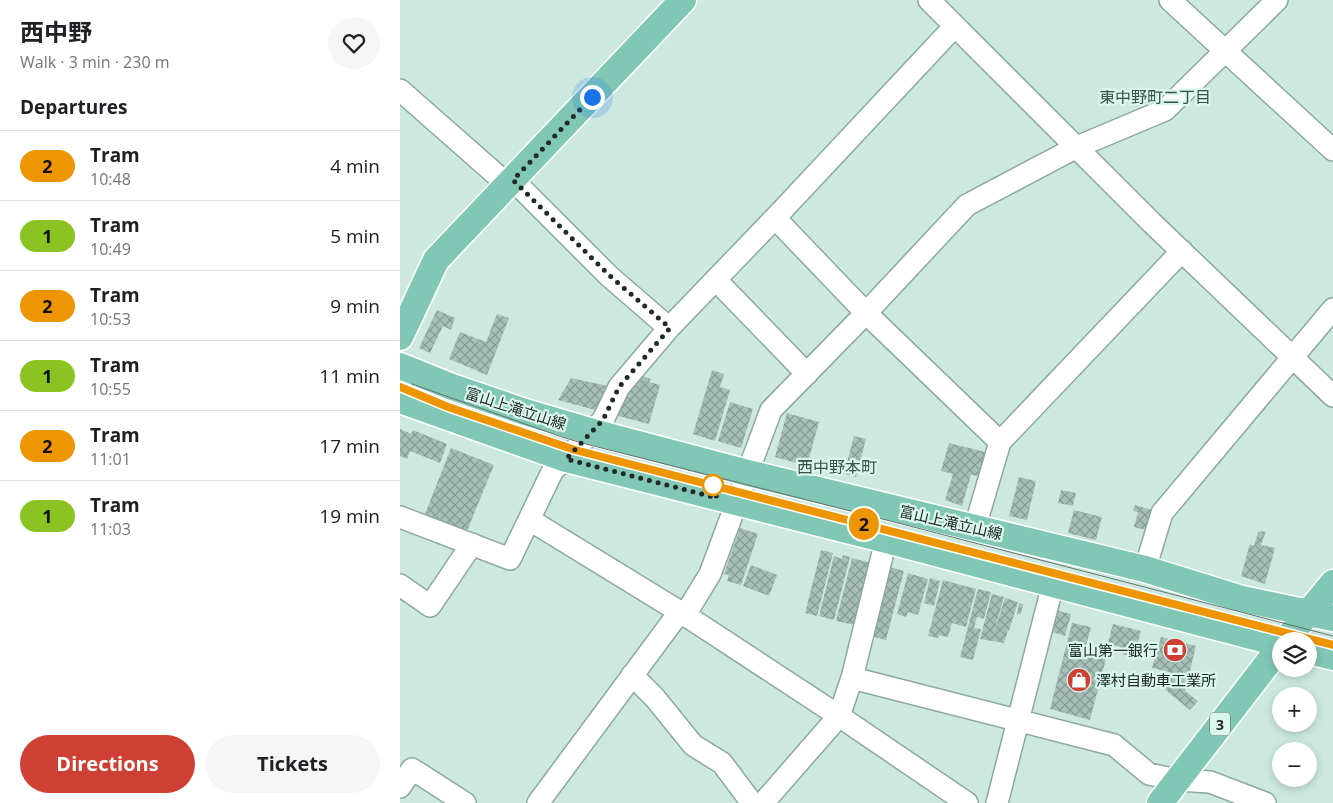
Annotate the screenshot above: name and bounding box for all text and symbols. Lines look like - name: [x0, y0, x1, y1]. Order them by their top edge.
- text: 西中野: [20, 15, 92, 48]
- button: heart: [328, 17, 380, 69]
- text: Walk · 3 min · 230 m: [20, 51, 170, 73]
- your location: [580, 85, 605, 110]
- district label: 東中野町二丁目: [1099, 86, 1211, 108]
- text: Departures: [20, 94, 127, 120]
- text: Tram: [90, 142, 140, 168]
- text: 4 min: [330, 153, 380, 179]
- text: 2: [42, 154, 53, 178]
- text: 10:48: [90, 168, 131, 190]
- text: Tram: [90, 212, 140, 238]
- text: 5 min: [330, 223, 380, 249]
- text: 1: [42, 224, 53, 248]
- text: 10:49: [90, 238, 131, 260]
- text: Tram: [90, 282, 140, 308]
- text: 9 min: [330, 293, 380, 319]
- text: 2: [42, 294, 53, 318]
- text: 10:53: [90, 308, 131, 330]
- text: Tram: [90, 352, 140, 378]
- text: 11 min: [319, 363, 380, 389]
- text: 1: [42, 364, 53, 388]
- text: 10:55: [90, 378, 131, 400]
- street label: 富山上滝立山線: [463, 382, 569, 434]
- text: Tram: [90, 422, 140, 448]
- text: 17 min: [319, 433, 380, 459]
- text: 2: [42, 434, 53, 458]
- text: 11:01: [90, 448, 131, 470]
- district label: 西中野本町: [797, 456, 877, 478]
- unlabelled marker: [702, 474, 724, 496]
- text: Tram: [90, 492, 140, 518]
- street label: 富山上滝立山線: [898, 500, 1004, 544]
- text: 19 min: [319, 503, 380, 529]
- text: 1: [42, 504, 53, 528]
- line badge: 2: [848, 508, 880, 540]
- text: 2: [859, 512, 869, 536]
- text: 11:03: [90, 518, 131, 540]
- map controls: [1272, 632, 1317, 787]
- button: layers: [1272, 632, 1317, 677]
- bank icon: 富山第一銀行: [1162, 637, 1188, 663]
- place label: 富山第一銀行: [1068, 640, 1158, 660]
- shop icon: 澤村自動車工業所: [1066, 667, 1092, 693]
- place label: 澤村自動車工業所: [1096, 670, 1216, 690]
- button: +: [1272, 687, 1317, 732]
- road number: 3: [1210, 712, 1230, 736]
- button: Directions: [20, 735, 195, 793]
- button: Tickets: [205, 735, 380, 793]
- button: −: [1272, 742, 1317, 787]

